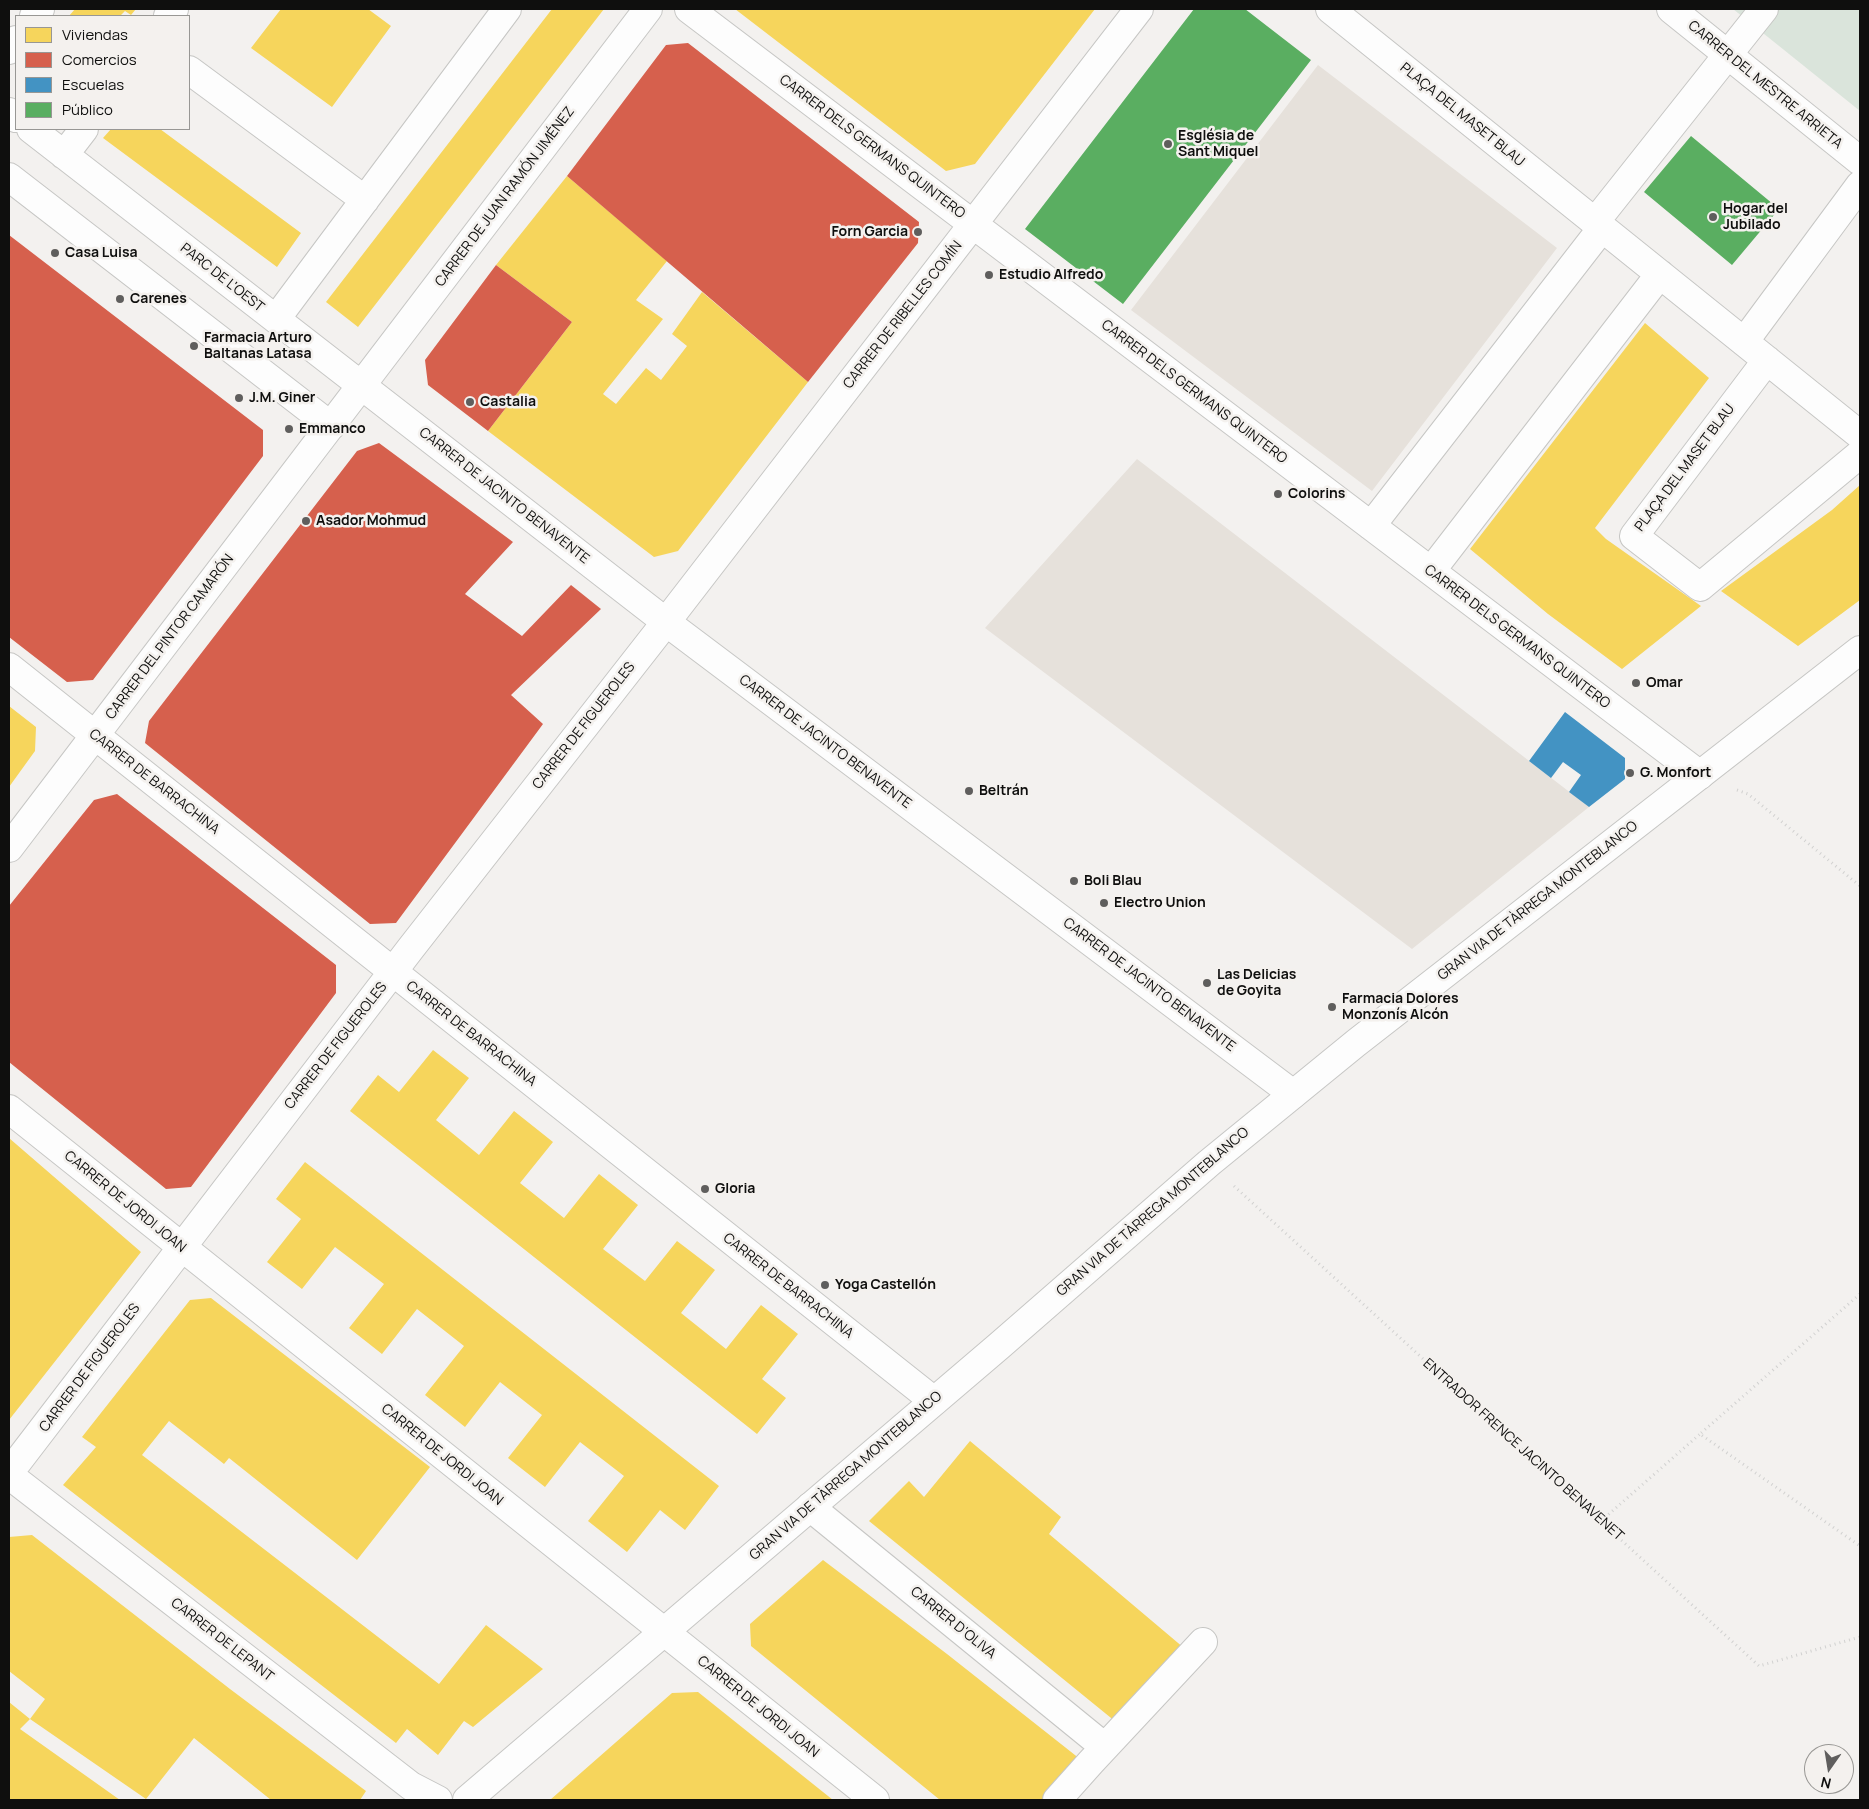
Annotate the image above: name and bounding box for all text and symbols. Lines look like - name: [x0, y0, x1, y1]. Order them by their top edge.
- legend: [15, 15, 190, 130]
- street label: CARRER DEL MESTRE ARRIETA: [1684, 17, 1846, 153]
- text: Viviendas: [62, 24, 128, 45]
- text: Comercios: [62, 49, 137, 70]
- street label: PLAÇA DEL MASET BLAU: [1396, 60, 1528, 170]
- street label: CARRER DELS GERMANS QUINTERO: [776, 72, 968, 222]
- text: Escuelas: [62, 74, 124, 95]
- text: Público: [62, 99, 113, 120]
- street label: CARRER DE JUAN RAMÓN JIMÉNEZ: [432, 104, 578, 290]
- place label: Església de Sant Miquel: [1178, 128, 1259, 160]
- marker: Església de Sant Miquel: [1162, 138, 1174, 150]
- place label: Hogar del Jubilado: [1723, 201, 1788, 233]
- marker: Hogar del Jubilado: [1707, 211, 1719, 223]
- place label: Forn Garcia: [831, 224, 908, 240]
- marker: Forn Garcia: [912, 226, 924, 238]
- street label: CARRER DE RIBELLES COMÍN: [840, 238, 966, 392]
- street label: PARC DE L'OEST: [177, 240, 267, 316]
- place label: Casa Luisa: [65, 245, 138, 261]
- marker: Casa Luisa: [49, 247, 61, 259]
- place label: Estudio Alfredo: [999, 267, 1103, 283]
- marker: Estudio Alfredo: [983, 269, 995, 281]
- place label: Carenes: [130, 291, 187, 307]
- marker: Carenes: [114, 293, 126, 305]
- street label: CARRER DELS GERMANS QUINTERO: [1098, 317, 1290, 467]
- place label: Farmacia Arturo Baltanas Latasa: [204, 330, 312, 362]
- marker: Farmacia Arturo Baltanas Latasa: [188, 340, 200, 352]
- place label: J.M. Giner: [249, 390, 315, 406]
- marker: J.M. Giner: [233, 392, 245, 404]
- place label: Castalia: [480, 394, 536, 410]
- marker: Castalia: [464, 396, 476, 408]
- street label: PLAÇA DEL MASET BLAU: [1632, 401, 1738, 535]
- place label: Emmanco: [299, 421, 366, 437]
- marker: Emmanco: [283, 423, 295, 435]
- street label: CARRER DE JACINTO BENAVENTE: [416, 424, 592, 568]
- place label: Colorins: [1288, 486, 1345, 502]
- marker: Colorins: [1272, 488, 1284, 500]
- place label: Asador Mohmud: [316, 513, 426, 529]
- marker: Asador Mohmud: [300, 515, 312, 527]
- street label: CARRER DEL PINTOR CAMARÓN: [102, 551, 238, 723]
- street label: CARRER DELS GERMANS QUINTERO: [1421, 562, 1613, 712]
- street label: CARRER DE FIGUEROLES: [529, 659, 639, 793]
- street label: CARRER DE JACINTO BENAVENTE: [736, 672, 914, 812]
- place label: Omar: [1646, 675, 1683, 691]
- marker: Omar: [1630, 677, 1642, 689]
- street label: CARRER DE BARRACHINA: [85, 726, 223, 838]
- place label: G. Monfort: [1640, 765, 1711, 781]
- marker: G. Monfort: [1624, 767, 1636, 779]
- place label: Beltrán: [979, 783, 1028, 799]
- marker: Beltrán: [963, 785, 975, 797]
- street label: GRAN VIA DE TÀRREGA MONTEBLANCO: [1435, 818, 1641, 984]
- place label: Boli Blau: [1084, 873, 1142, 889]
- marker: Boli Blau: [1068, 875, 1080, 887]
- place label: Electro Union: [1114, 895, 1206, 911]
- marker: Electro Union: [1098, 897, 1110, 909]
- street label: CARRER DE JACINTO BENAVENTE: [1060, 915, 1238, 1055]
- place label: Las Delicias de Goyita: [1217, 967, 1296, 1000]
- marker: Las Delicias de Goyita: [1201, 977, 1213, 989]
- street label: CARRER DE BARRACHINA: [402, 978, 540, 1090]
- street label: CARRER DE FIGUEROLES: [281, 979, 391, 1113]
- place label: Farmacia Dolores Monzonís Alcón: [1342, 991, 1458, 1024]
- marker: Farmacia Dolores Monzonís Alcón: [1326, 1001, 1338, 1013]
- street label: GRAN VIA DE TÀRREGA MONTEBLANCO: [1054, 1124, 1252, 1300]
- street label: CARRER DE JORDI JOAN: [61, 1148, 189, 1256]
- place label: Gloria: [715, 1181, 755, 1197]
- marker: Gloria: [699, 1183, 711, 1195]
- street label: CARRER DE BARRACHINA: [719, 1230, 857, 1342]
- place label: Yoga Castellón: [835, 1277, 936, 1293]
- marker: Yoga Castellón: [819, 1279, 831, 1291]
- street label: CARRER DE FIGUEROLES: [36, 1300, 144, 1436]
- street label: ENTRADOR FRENCE JACINTO BENAVENET: [1419, 1355, 1627, 1545]
- street label: GRAN VIA DE TÀRREGA MONTEBLANCO: [747, 1388, 945, 1564]
- street label: CARRER DE JORDI JOAN: [378, 1401, 506, 1509]
- street label: CARRER D'OLIVA: [907, 1583, 999, 1663]
- street label: CARRER DE LEPANT: [167, 1595, 277, 1685]
- street label: CARRER DE JORDI JOAN: [694, 1653, 822, 1761]
- north arrow: [1804, 1744, 1854, 1794]
- text: N: [1819, 1773, 1833, 1794]

